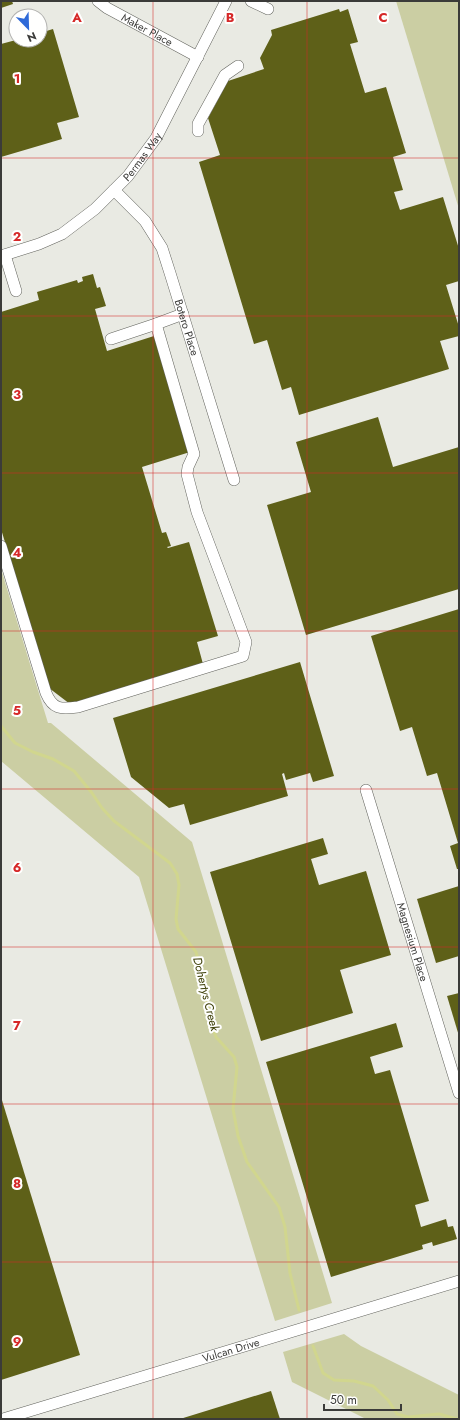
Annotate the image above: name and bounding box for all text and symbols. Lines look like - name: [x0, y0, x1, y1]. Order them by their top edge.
- north arrow: [8, 8, 48, 48]
- text: A: [71, 8, 82, 27]
- text: B: [226, 8, 235, 27]
- text: C: [378, 8, 388, 27]
- street label: Maker Place: [118, 9, 176, 50]
- text: N: [25, 28, 39, 46]
- text: 1: [14, 69, 20, 88]
- street label: Permas Way: [119, 130, 166, 185]
- text: 2: [13, 227, 21, 246]
- street label: Botero Place: [171, 297, 203, 358]
- text: 3: [13, 385, 21, 404]
- text: 4: [12, 543, 22, 562]
- text: 5: [13, 701, 21, 720]
- text: 6: [13, 858, 22, 877]
- street label: Magnesium Place: [393, 901, 432, 984]
- water label: Dohertys Creek: [188, 955, 224, 1034]
- text: 7: [13, 1016, 21, 1035]
- text: 8: [13, 1174, 21, 1193]
- text: 9: [13, 1332, 22, 1351]
- street label: Vulcan Drive: [200, 1334, 262, 1366]
- scale bar: [324, 1386, 401, 1412]
- text: 50 m: [330, 1391, 357, 1409]

